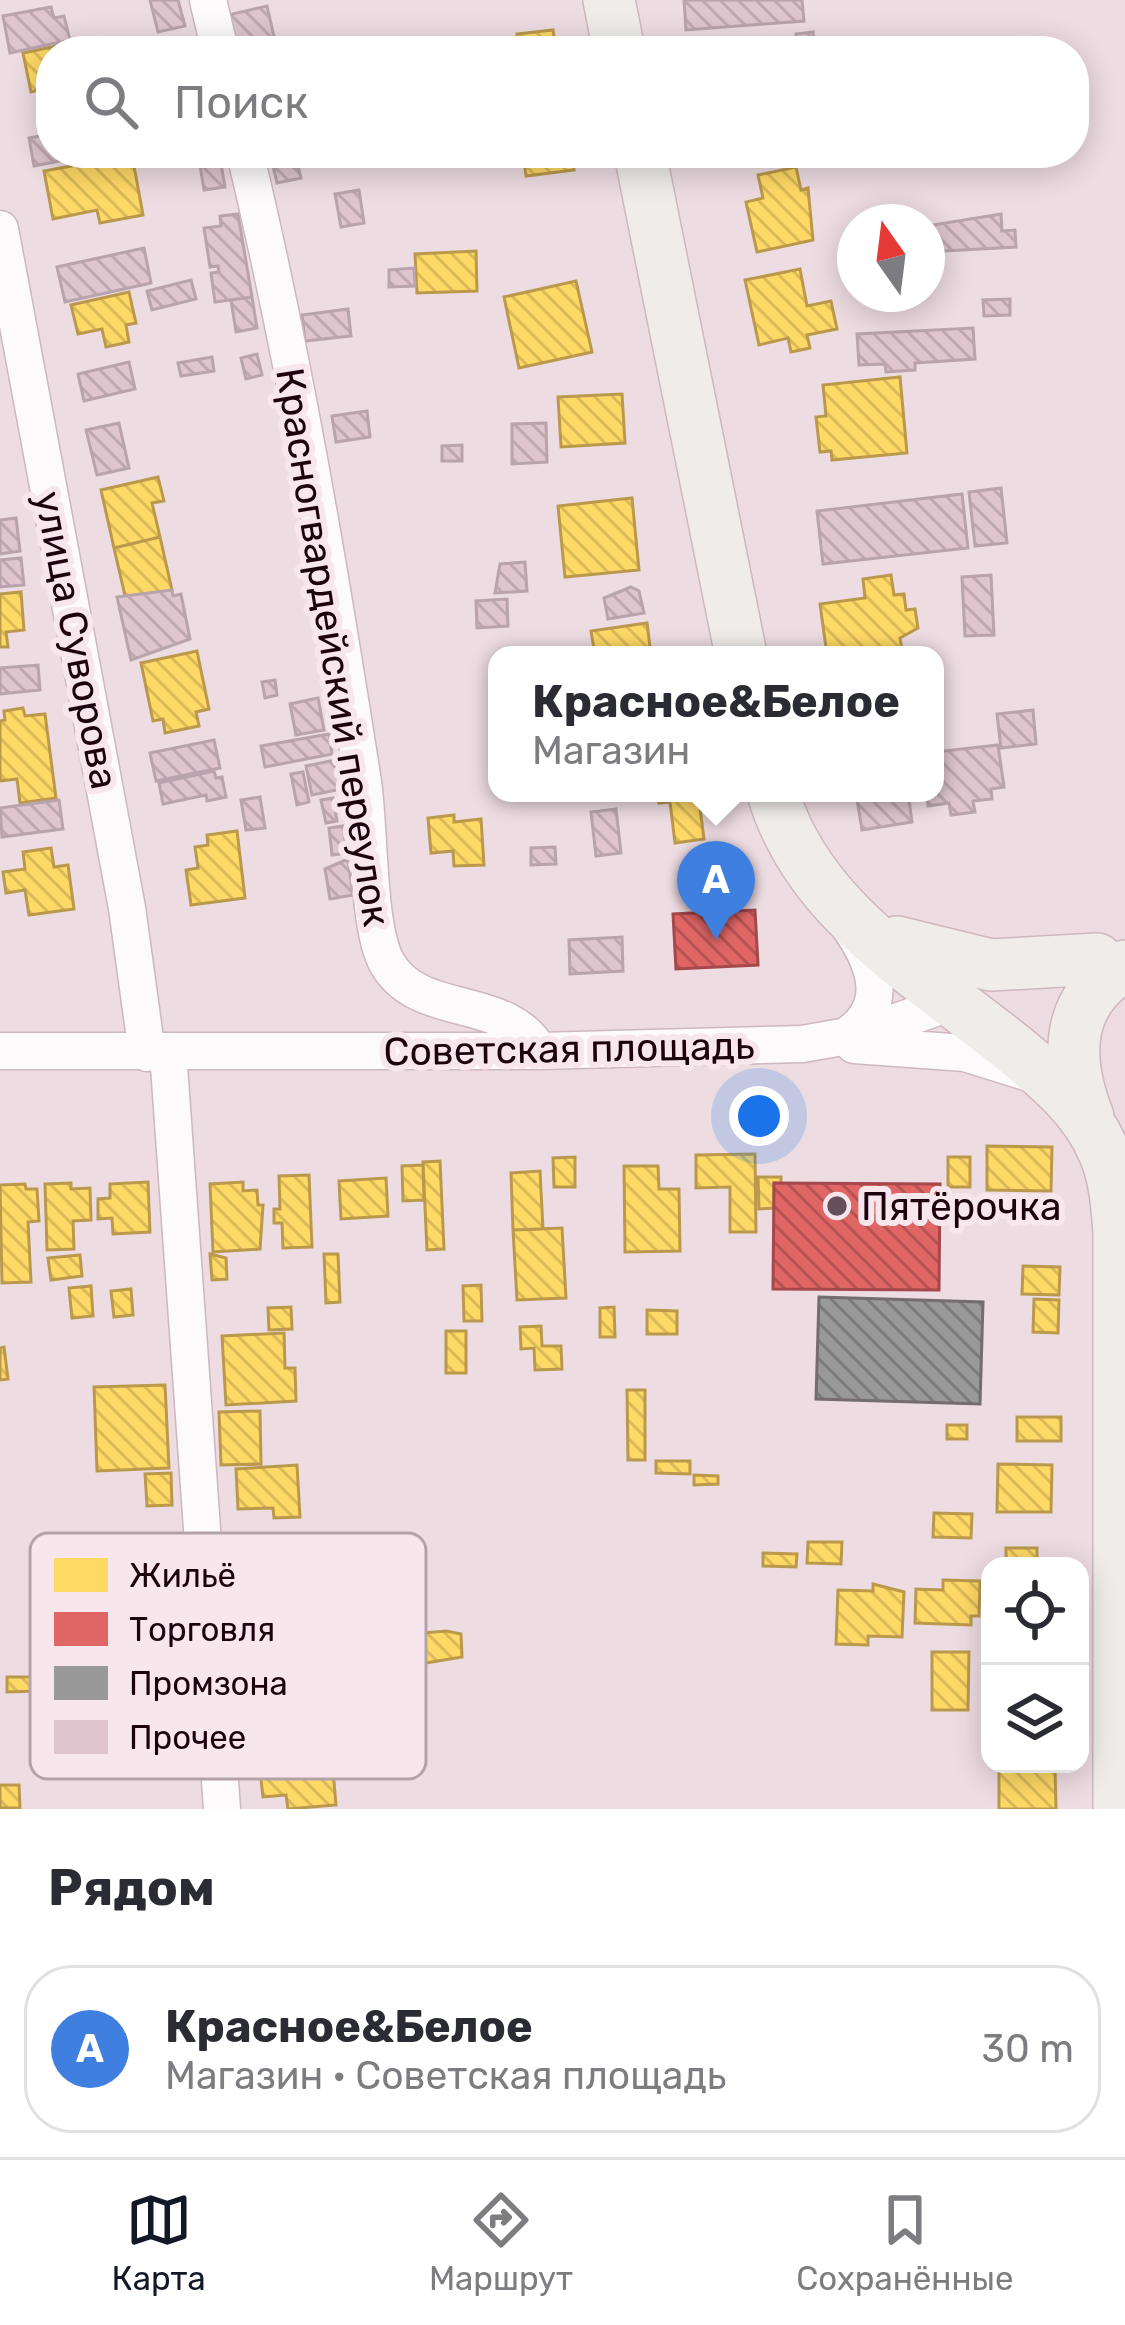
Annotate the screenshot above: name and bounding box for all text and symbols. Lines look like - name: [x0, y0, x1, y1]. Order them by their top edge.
- search box: [36, 36, 1089, 168]
- icon: search: [78, 69, 144, 135]
- text: Поиск: [174, 76, 308, 129]
- north arrow: [837, 204, 945, 312]
- street label: Красногвардейский переулок: [266, 365, 400, 930]
- street label: улица Суворова: [25, 487, 127, 793]
- popup: [488, 646, 944, 802]
- text: Красное&Белое: [532, 675, 900, 728]
- text: Магазин: [532, 728, 690, 774]
- pin: A: [677, 841, 755, 940]
- street label: Советская площадь: [383, 1023, 755, 1075]
- your location: [729, 1086, 789, 1146]
- place label: Пятёрочка: [861, 1184, 1061, 1230]
- marker: Пятёрочка: [824, 1193, 850, 1219]
- legend: [30, 1533, 426, 1779]
- text: Жильё: [129, 1556, 236, 1595]
- map controls: [981, 1557, 1089, 1773]
- button: locate: [981, 1557, 1089, 1665]
- text: Торговля: [129, 1610, 275, 1649]
- text: Промзона: [129, 1664, 288, 1703]
- button: layers: [981, 1665, 1089, 1773]
- text: Прочее: [129, 1718, 246, 1757]
- text: Рядом: [48, 1857, 215, 1918]
- text: Красное&Белое: [165, 2000, 533, 2053]
- text: A: [76, 2026, 104, 2072]
- text: 30 m: [982, 2026, 1074, 2072]
- text: Магазин · Советская площадь: [165, 2053, 726, 2099]
- tab: Карта: [112, 2187, 206, 2298]
- tab: Маршрут: [429, 2187, 573, 2298]
- tab: Сохранённые: [796, 2187, 1013, 2298]

